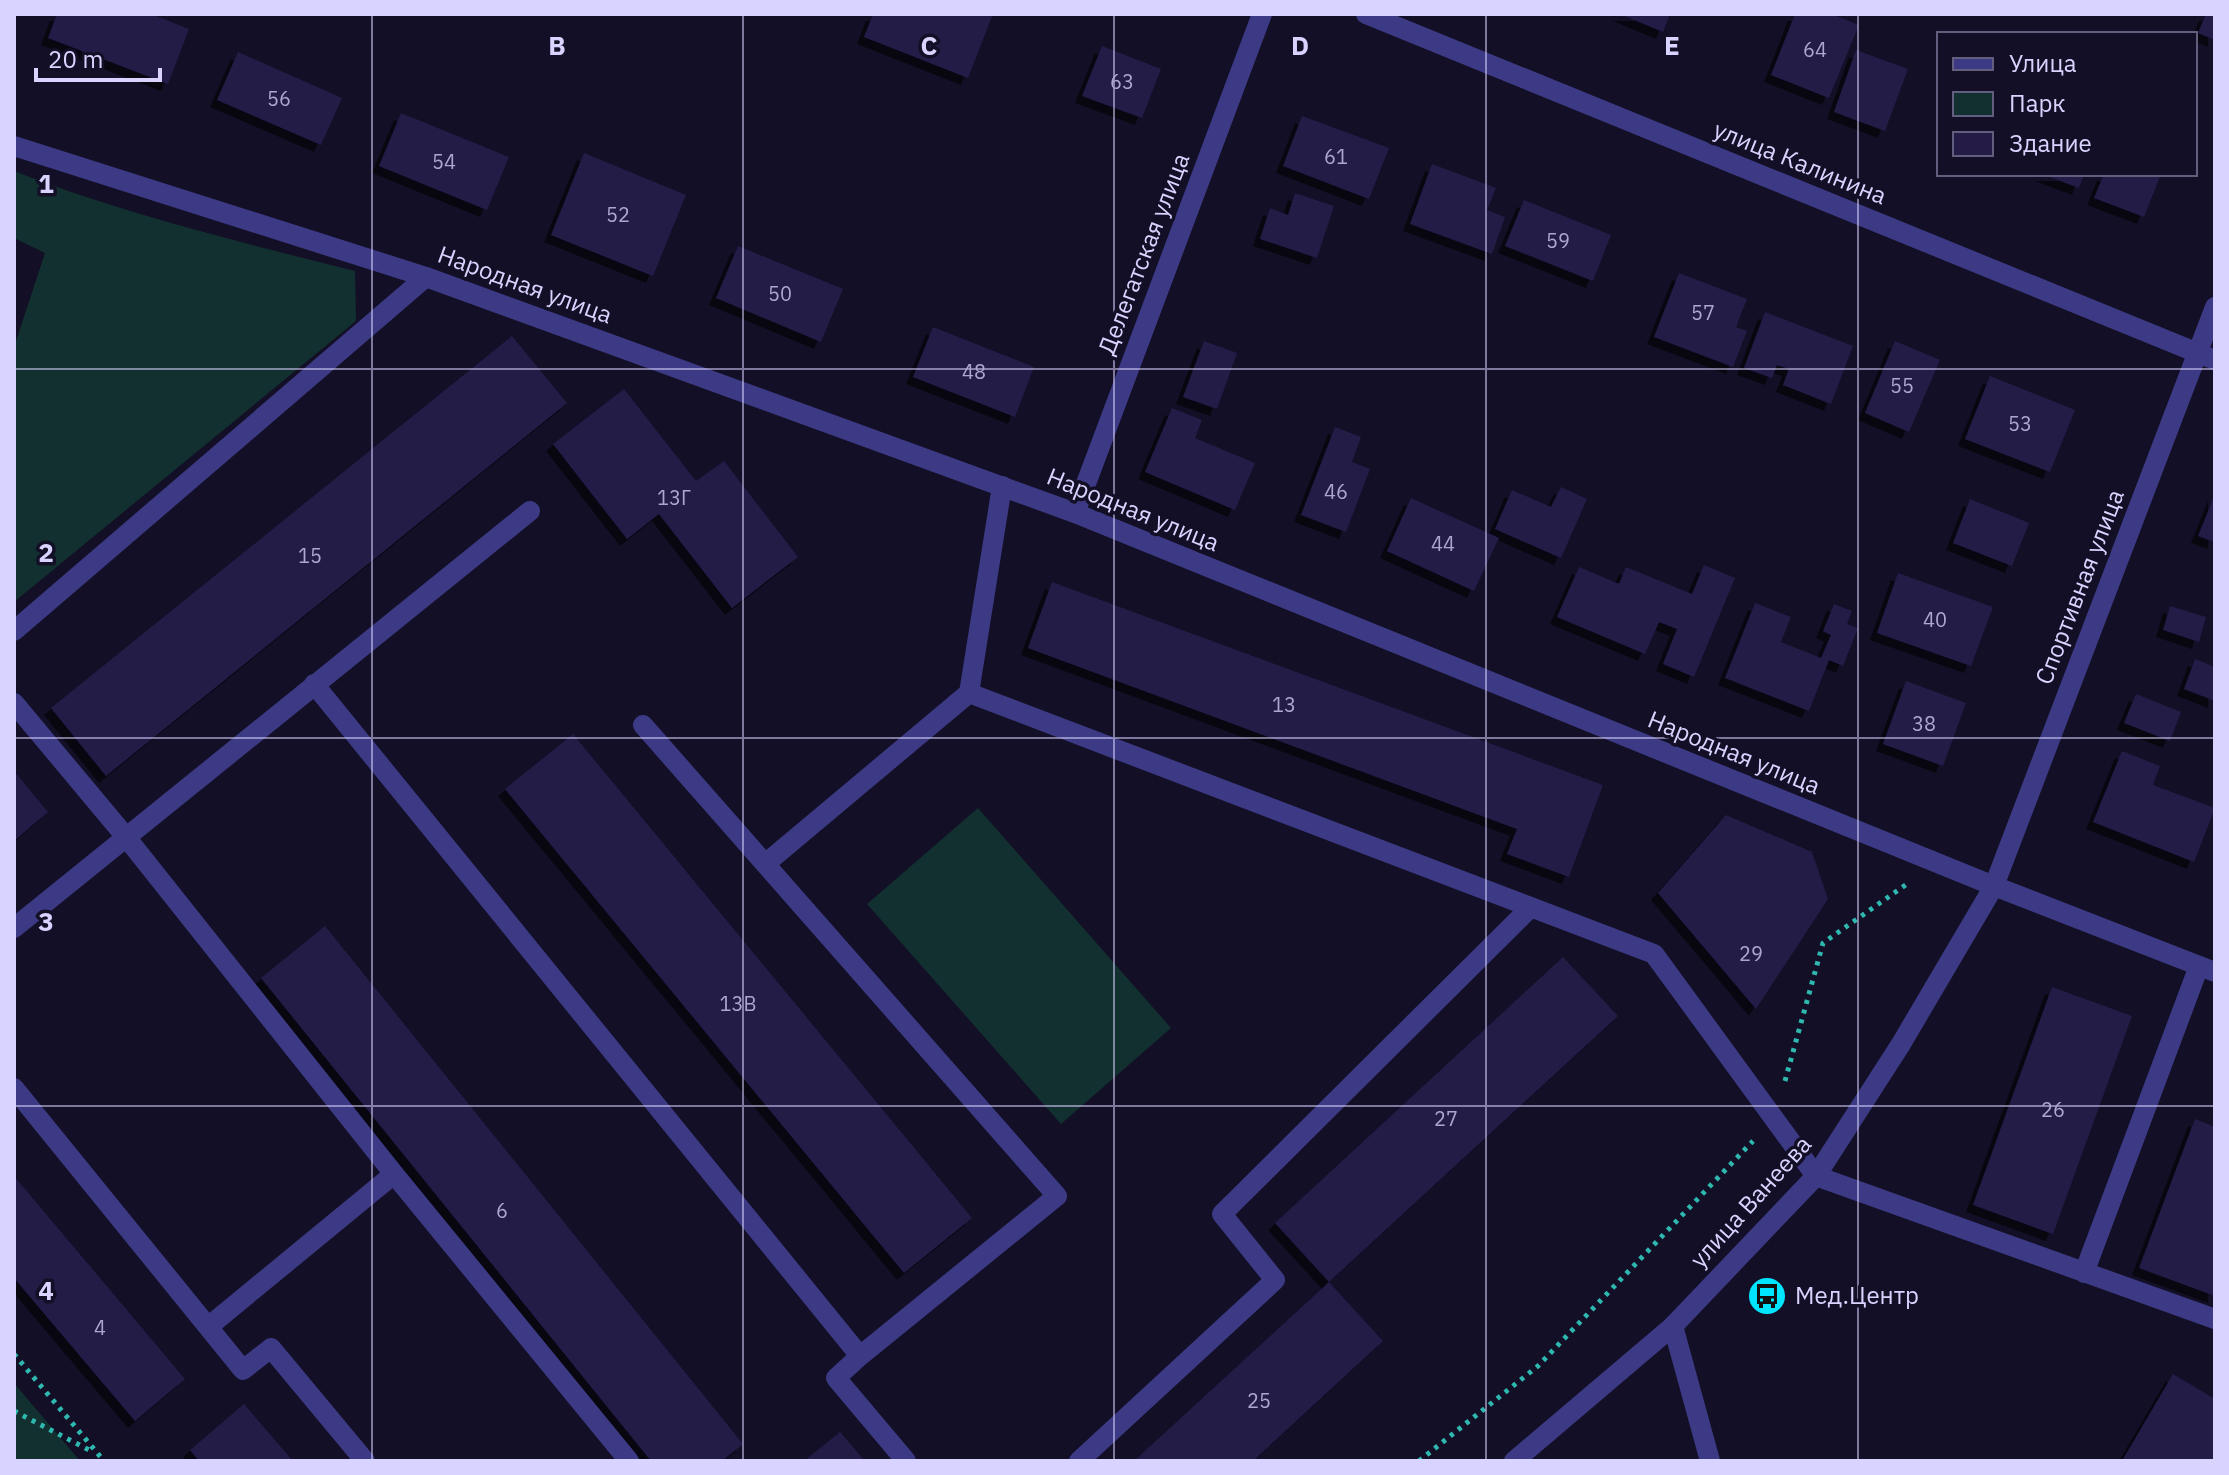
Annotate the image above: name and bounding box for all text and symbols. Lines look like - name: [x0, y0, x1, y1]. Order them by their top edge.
- text: B: [548, 28, 566, 62]
- text: C: [921, 28, 938, 62]
- text: D: [1291, 28, 1309, 62]
- text: E: [1664, 28, 1680, 62]
- scale bar: [36, 32, 160, 82]
- legend: [1937, 32, 2197, 176]
- house number: 64: [1803, 36, 1827, 63]
- text: 20 m: [48, 43, 103, 75]
- text: Улица: [2009, 47, 2077, 79]
- house number: 63: [1110, 68, 1134, 95]
- house number: 56: [267, 85, 291, 112]
- text: Парк: [2009, 87, 2066, 119]
- street label: улица Калинина: [1709, 113, 1892, 211]
- text: Здание: [2009, 127, 2092, 159]
- house number: 61: [1324, 143, 1348, 170]
- house number: 54: [432, 148, 456, 175]
- street label: Делегатская улица: [1090, 148, 1196, 359]
- text: 1: [38, 166, 54, 200]
- house number: 52: [606, 201, 630, 228]
- house number: 59: [1546, 227, 1570, 254]
- street label: Народная улица: [434, 238, 617, 331]
- house number: 50: [768, 280, 792, 307]
- house number: 57: [1691, 299, 1715, 326]
- house number: 48: [962, 358, 986, 385]
- house number: 55: [1890, 372, 1914, 399]
- house number: 53: [2008, 410, 2032, 437]
- street label: Народная улица: [1042, 460, 1225, 558]
- house number: 46: [1324, 478, 1348, 505]
- house number: 13Г: [657, 484, 691, 511]
- street label: Спортивная улица: [2027, 484, 2131, 689]
- house number: 44: [1431, 530, 1455, 557]
- text: 2: [38, 535, 54, 569]
- house number: 15: [298, 542, 322, 569]
- house number: 40: [1923, 606, 1947, 633]
- house number: 13: [1272, 691, 1296, 718]
- street label: Народная улица: [1643, 703, 1826, 801]
- house number: 38: [1912, 710, 1936, 737]
- text: 3: [38, 904, 54, 938]
- house number: 29: [1739, 940, 1763, 967]
- house number: 13В: [719, 990, 757, 1017]
- house number: 26: [2041, 1096, 2065, 1123]
- house number: 27: [1434, 1105, 1458, 1132]
- street label: улица Ванеева: [1682, 1128, 1818, 1274]
- house number: 6: [496, 1197, 508, 1224]
- text: 4: [38, 1273, 54, 1307]
- bus stop icon: Мед.Центр: [1746, 1275, 1788, 1317]
- place label: Мед.Центр: [1795, 1279, 1919, 1311]
- house number: 4: [94, 1314, 106, 1341]
- house number: 25: [1247, 1387, 1271, 1414]

